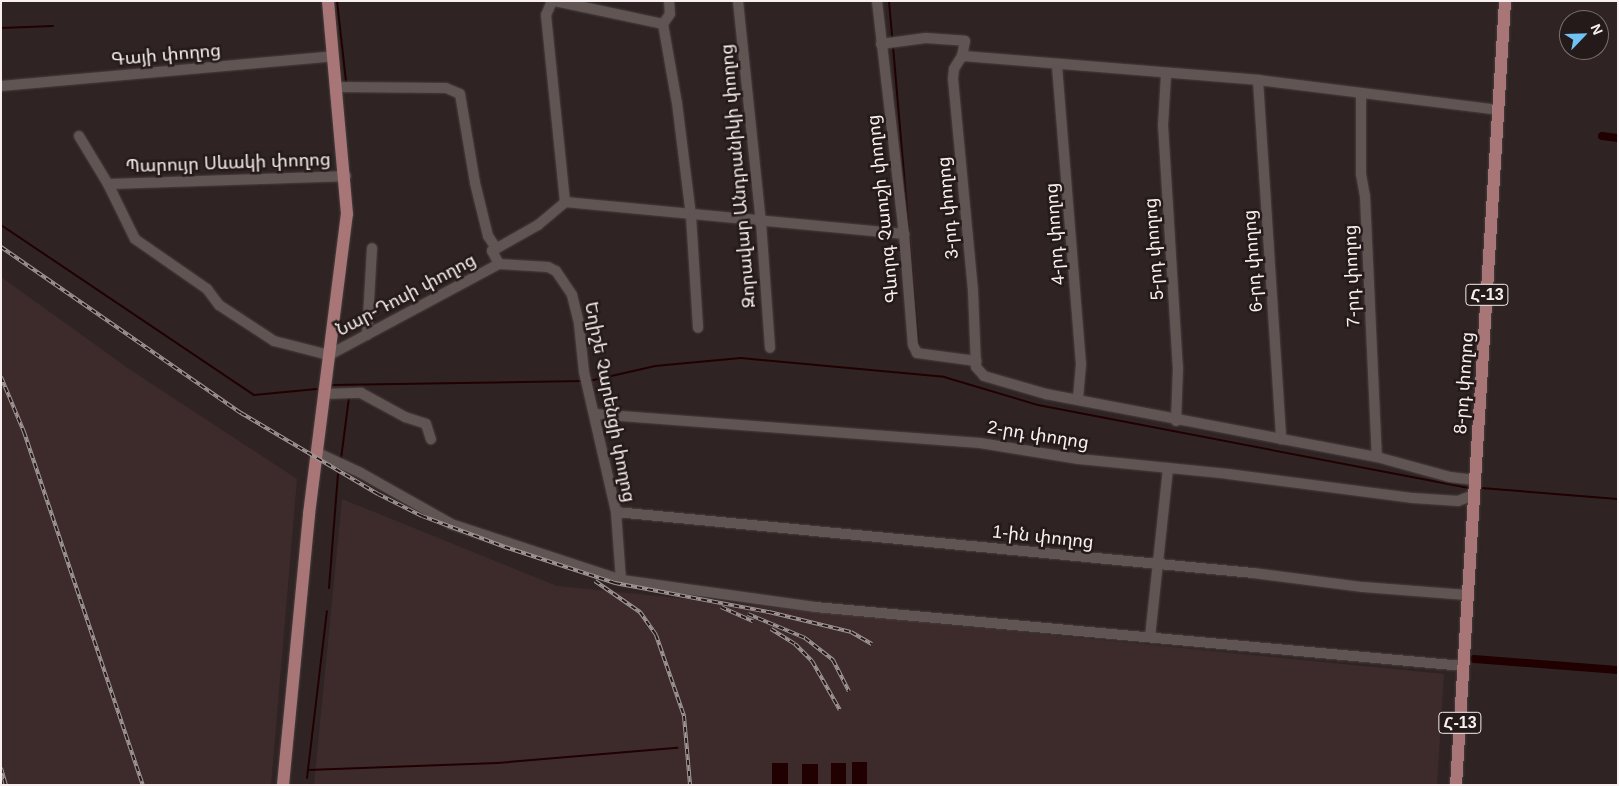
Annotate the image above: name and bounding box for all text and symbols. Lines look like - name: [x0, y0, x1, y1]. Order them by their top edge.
- north arrow: [1559, 10, 1609, 60]
- text: N: [1587, 21, 1606, 37]
- street label: Գայի փողոց: [110, 39, 222, 71]
- street label: Զորավար Անդրանիկի փողոց: [716, 43, 760, 309]
- street label: Գևորգ Չաուշի փողոց: [862, 114, 904, 304]
- street label: Պարույր Սևակի փողոց: [125, 149, 331, 177]
- street label: 3-րդ փողոց: [933, 156, 963, 260]
- street label: 4-րդ փողոց: [1041, 182, 1069, 286]
- street label: 5-րդ փողոց: [1140, 197, 1168, 301]
- street label: 6-րդ փողոց: [1239, 209, 1267, 313]
- street label: 7-րդ փողոց: [1339, 224, 1365, 328]
- street label: Նար-Դոսի փողոց: [333, 249, 479, 341]
- road number: Հ-13: [1464, 282, 1510, 308]
- street label: Եղիշե Չարենցի փողոց: [580, 300, 640, 504]
- street label: 8-րդ փողոց: [1450, 331, 1478, 435]
- street label: 2-րդ փողոց: [986, 416, 1090, 454]
- street label: 1-ին փողոց: [991, 521, 1095, 553]
- road number: Հ-13: [1438, 710, 1482, 736]

